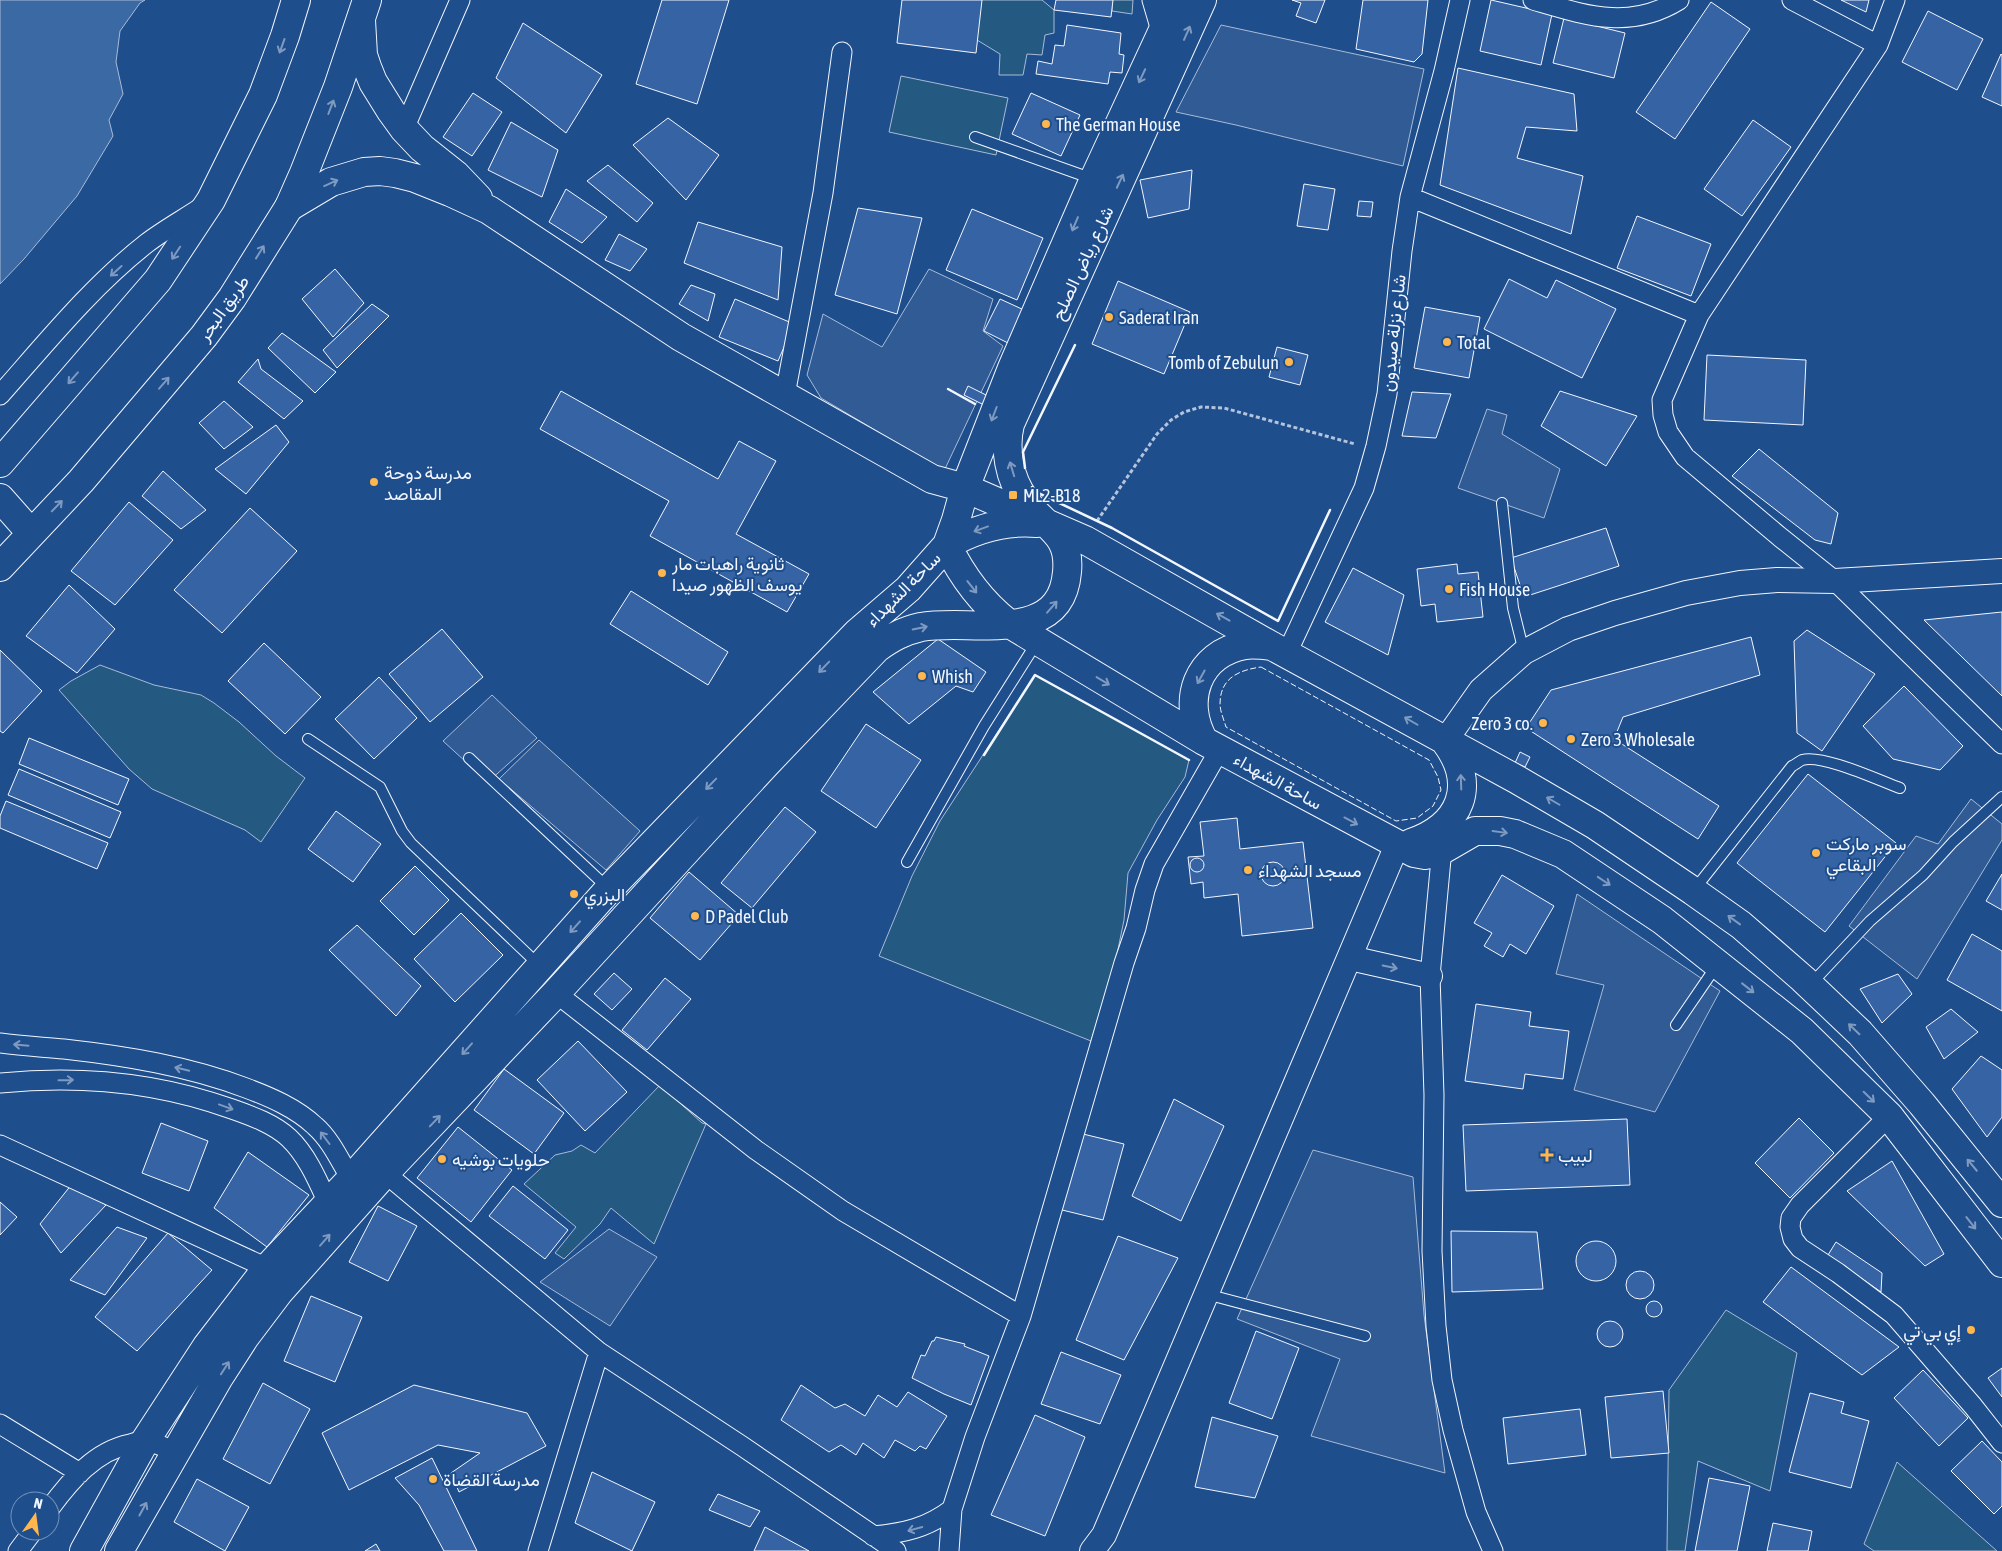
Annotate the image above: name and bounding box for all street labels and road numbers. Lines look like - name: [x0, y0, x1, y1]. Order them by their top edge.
- street label: شارع رياض الصلح: [1046, 203, 1119, 324]
- street label: طريق البحر: [192, 271, 254, 346]
- street label: شارع نزلة صيدون: [1376, 273, 1412, 393]
- street label: ساحة الشهداء: [861, 547, 946, 632]
- street label: ساحة الشهداء: [1230, 748, 1326, 815]

